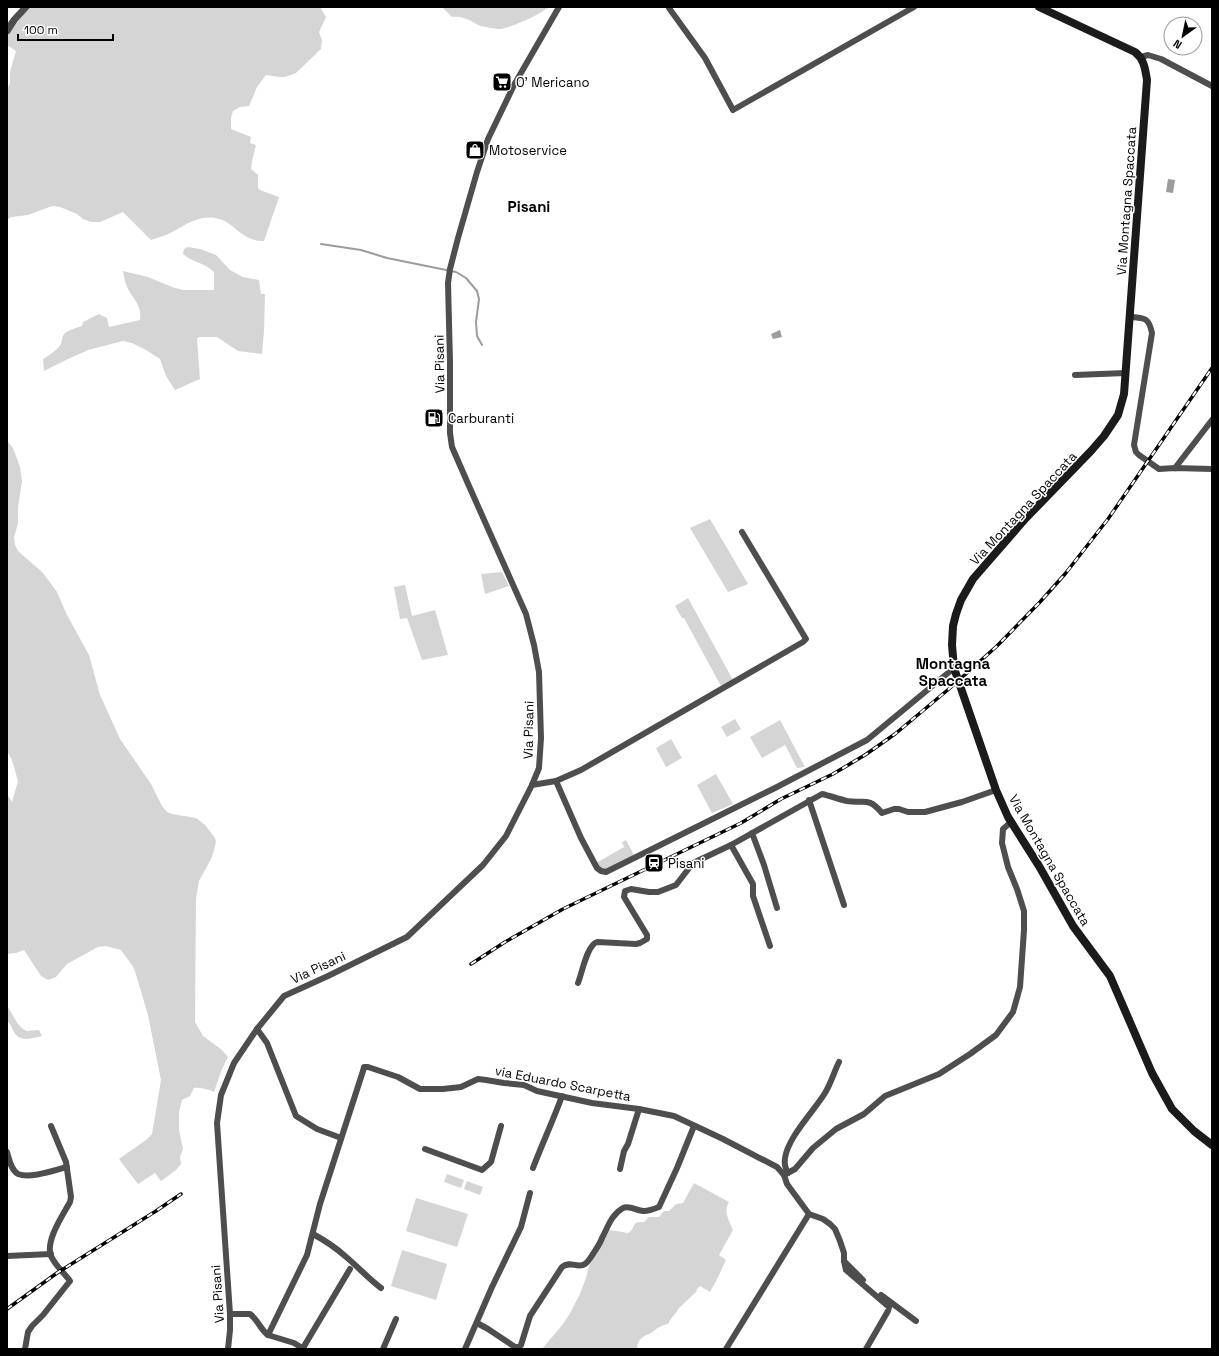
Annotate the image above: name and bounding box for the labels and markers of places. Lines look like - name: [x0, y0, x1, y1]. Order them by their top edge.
- supermarket icon: O' Mericano: [491, 71, 513, 93]
- place label: O' Mericano: [516, 74, 589, 91]
- shop icon: Motoservice: [464, 139, 486, 161]
- place label: Motoservice: [489, 142, 567, 159]
- fuel station icon: Carburanti: [423, 407, 445, 429]
- place label: Carburanti: [448, 410, 514, 427]
- station icon: Pisani: [643, 852, 665, 874]
- place label: Pisani: [668, 855, 704, 872]

